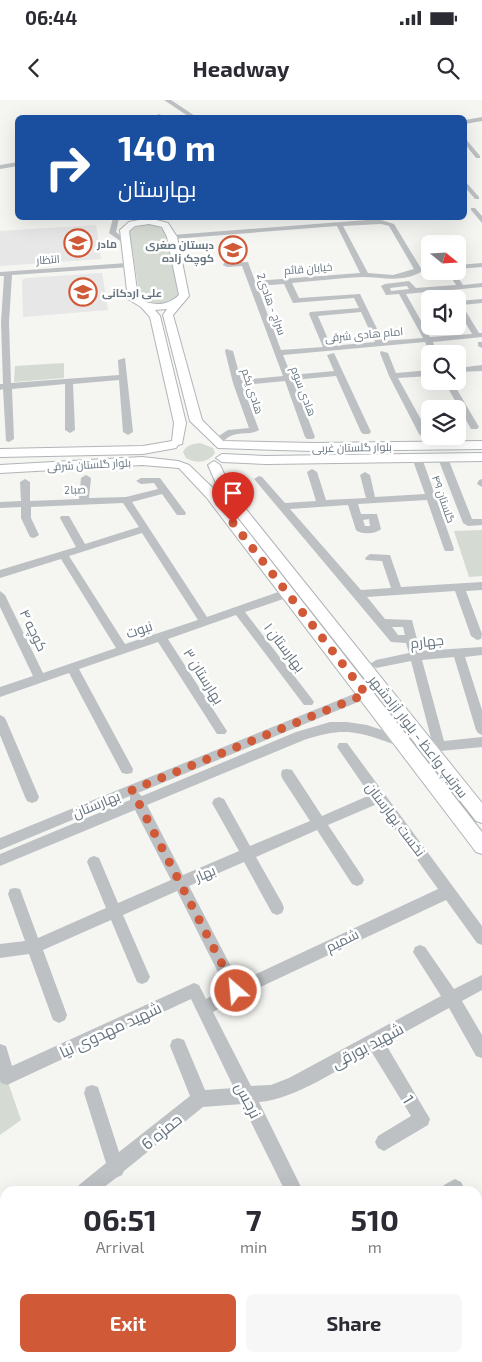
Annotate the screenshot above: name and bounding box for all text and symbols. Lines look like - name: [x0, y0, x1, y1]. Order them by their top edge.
- text: 06:44: [25, 6, 77, 29]
- icon: back: [20, 54, 48, 82]
- icon: search: [434, 54, 462, 82]
- text: Headway: [193, 55, 289, 81]
- text: 140 m: [118, 126, 216, 168]
- icon: right: [35, 135, 100, 200]
- text: بهارستان: [118, 175, 196, 201]
- school or university icon: مادر: [63, 228, 93, 258]
- school or university icon: دبستان صغری کوچک زاده: [218, 235, 248, 265]
- north arrow: [421, 235, 466, 280]
- map controls: [421, 235, 466, 445]
- place label: مادر: [96, 237, 117, 251]
- place label: دبستان صغری کوچک زاده: [145, 238, 214, 267]
- street label: انتظار: [35, 252, 60, 267]
- street label: خیابان قائم: [283, 259, 333, 279]
- street label: سراج - هادی2: [253, 271, 289, 337]
- school or university icon: علی اردکانی: [68, 277, 98, 307]
- place label: علی اردکانی: [102, 286, 162, 300]
- button: sound: [421, 290, 466, 335]
- street label: امام هادی شرقی: [324, 324, 404, 346]
- button: search: [421, 345, 466, 390]
- street label: هادی سوم: [287, 364, 319, 418]
- street label: هادی یکم: [238, 367, 266, 416]
- button: layers: [421, 400, 466, 445]
- street label: بلوار گلستان غربی: [312, 440, 392, 455]
- street label: بلوار گلستان شرقی: [47, 455, 131, 474]
- pin: [212, 472, 254, 523]
- street label: گلستان ۴۹: [429, 473, 458, 525]
- icon: arrive: [219, 479, 247, 507]
- street label: صبا2: [64, 482, 86, 496]
- street label: کوچه ۴: [15, 606, 52, 655]
- street label: نبوت: [123, 617, 155, 641]
- street label: بهارستان ۱: [261, 619, 309, 675]
- street label: جهارم: [409, 631, 445, 653]
- street label: بهارستان ۳: [180, 645, 228, 707]
- street label: سرتیپ واعظ - بلوار آزادشهر: [364, 670, 472, 802]
- street label: نخست بهارستان: [363, 778, 429, 860]
- street label: بهارستان: [70, 787, 122, 821]
- street label: بهار: [191, 861, 218, 885]
- street label: شمیم: [323, 925, 362, 957]
- position arrow: [209, 964, 261, 1016]
- street label: شهید مهدوی نیا: [56, 997, 165, 1063]
- street label: شهید بورقی: [328, 1018, 407, 1074]
- street label: نرجس: [230, 1079, 266, 1122]
- street label: 1: [399, 1091, 419, 1107]
- street label: حمزه 6: [137, 1109, 186, 1154]
- text: 06:51: [83, 1201, 157, 1237]
- text: 7: [246, 1201, 262, 1237]
- text: 510: [350, 1201, 399, 1237]
- text: Arrival: [96, 1237, 144, 1256]
- text: min: [240, 1237, 267, 1256]
- text: m: [368, 1237, 382, 1256]
- button: Exit: [20, 1294, 236, 1352]
- button: Share: [246, 1294, 462, 1352]

